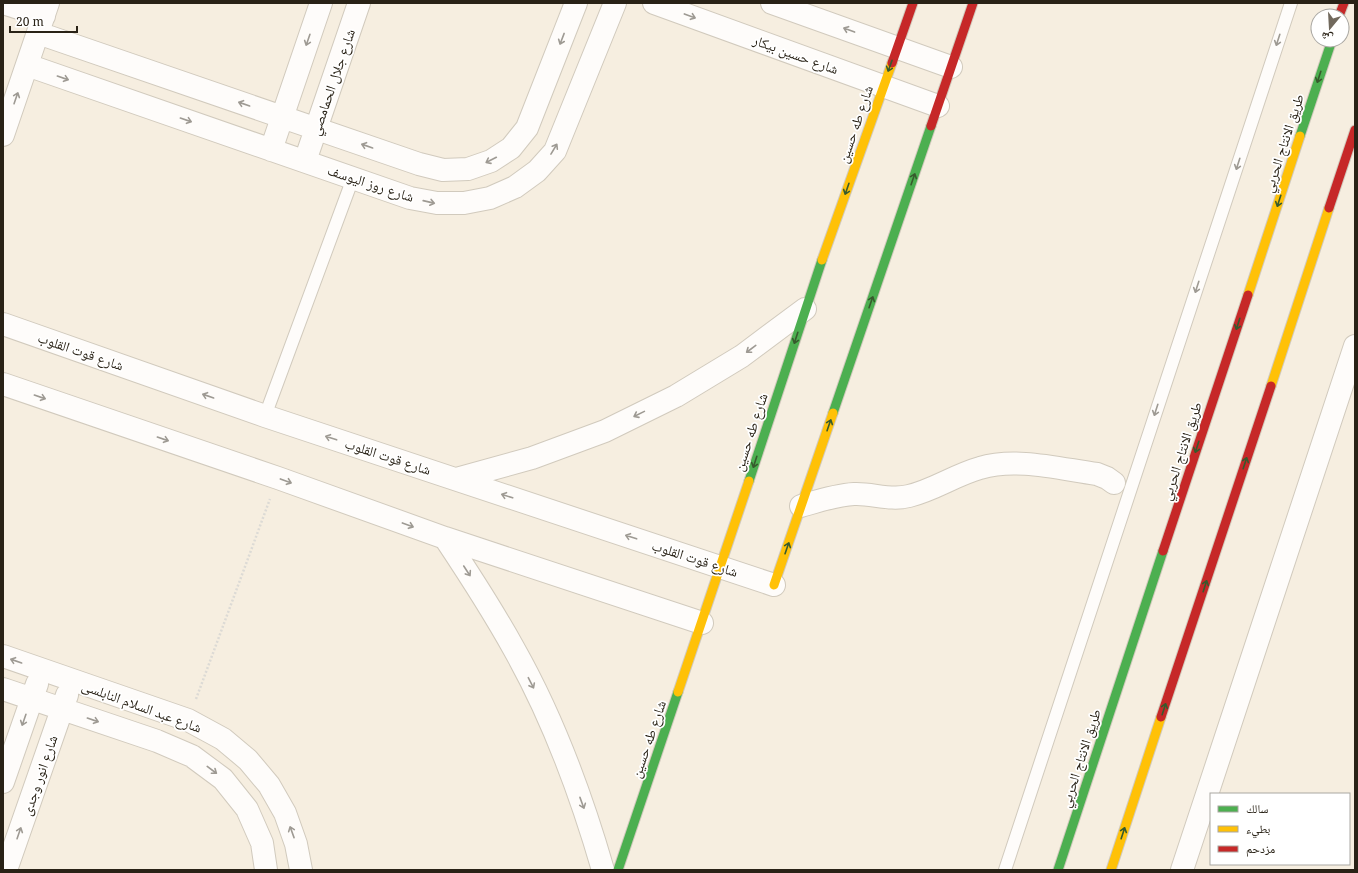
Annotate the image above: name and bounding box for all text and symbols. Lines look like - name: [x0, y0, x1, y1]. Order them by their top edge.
- scale bar: [10, 8, 77, 34]
- north arrow: [1310, 8, 1350, 48]
- text: 20 m: [16, 13, 44, 30]
- one-way arrow: [684, 13, 696, 21]
- street label: شارع جلال الحمامصي: [305, 26, 362, 139]
- one-way arrow: [842, 26, 855, 33]
- text: ش: [1319, 28, 1335, 47]
- street label: شارع حسين بيكار: [749, 29, 841, 79]
- one-way arrow: [557, 33, 565, 45]
- one-way arrow: [304, 34, 312, 46]
- one-way arrow: [1274, 34, 1282, 46]
- one-way arrow: [886, 60, 894, 72]
- one-way arrow: [1315, 71, 1323, 83]
- one-way arrow: [57, 75, 70, 82]
- street label: شارع طه حسين: [833, 83, 878, 166]
- street label: طريق الانتاج الحربي: [1258, 91, 1310, 196]
- one-way arrow: [12, 92, 20, 104]
- one-way arrow: [238, 99, 250, 107]
- one-way arrow: [180, 117, 192, 125]
- one-way arrow: [361, 142, 374, 149]
- one-way arrow: [550, 144, 559, 155]
- one-way arrow: [485, 157, 497, 164]
- one-way arrow: [1234, 157, 1241, 170]
- street label: شارع روز اليوسف: [325, 160, 417, 207]
- one-way arrow: [910, 173, 917, 186]
- one-way arrow: [843, 182, 850, 195]
- one-way arrow: [1274, 194, 1282, 206]
- one-way arrow: [422, 198, 435, 206]
- one-way arrow: [1193, 280, 1200, 293]
- one-way arrow: [868, 296, 875, 309]
- one-way arrow: [1234, 317, 1241, 330]
- street label: شارع قوت القلوب: [35, 327, 126, 376]
- one-way arrow: [791, 332, 799, 344]
- one-way arrow: [746, 345, 757, 353]
- street label: شارع طه حسين: [728, 391, 772, 474]
- one-way arrow: [201, 392, 214, 399]
- one-way arrow: [34, 393, 46, 401]
- street label: طريق الانتاج الحربي: [1156, 399, 1208, 504]
- one-way arrow: [1152, 404, 1160, 416]
- one-way arrow: [633, 411, 645, 418]
- one-way arrow: [825, 419, 833, 431]
- street label: شارع قوت القلوب: [342, 433, 434, 480]
- one-way arrow: [324, 434, 337, 441]
- one-way arrow: [157, 435, 169, 443]
- one-way arrow: [1193, 441, 1200, 454]
- one-way arrow: [751, 455, 758, 468]
- one-way arrow: [1242, 456, 1249, 469]
- one-way arrow: [279, 477, 291, 485]
- one-way arrow: [501, 492, 514, 499]
- one-way arrow: [402, 521, 414, 529]
- one-way arrow: [624, 533, 637, 540]
- street label: شارع قوت القلوب: [649, 535, 741, 582]
- one-way arrow: [783, 542, 791, 554]
- one-way arrow: [462, 565, 471, 576]
- one-way arrow: [1201, 580, 1209, 592]
- one-way arrow: [9, 657, 22, 664]
- street label: شارع عبد السلام النابلسى: [79, 675, 205, 737]
- one-way arrow: [528, 677, 535, 689]
- street label: شارع طه حسين: [626, 698, 671, 781]
- one-way arrow: [1161, 703, 1168, 716]
- street label: طريق الانتاج الحربي: [1055, 706, 1107, 811]
- one-way arrow: [20, 713, 28, 725]
- one-way arrow: [86, 716, 98, 724]
- street label: شارع انور وجدى: [16, 732, 63, 818]
- one-way arrow: [206, 766, 217, 774]
- legend: [1210, 793, 1350, 865]
- one-way arrow: [579, 796, 586, 809]
- text: سالك: [1246, 800, 1268, 817]
- text: بطيء: [1246, 820, 1270, 839]
- one-way arrow: [16, 827, 23, 840]
- one-way arrow: [288, 827, 296, 839]
- one-way arrow: [1120, 827, 1127, 840]
- text: مزدحم: [1246, 840, 1275, 857]

